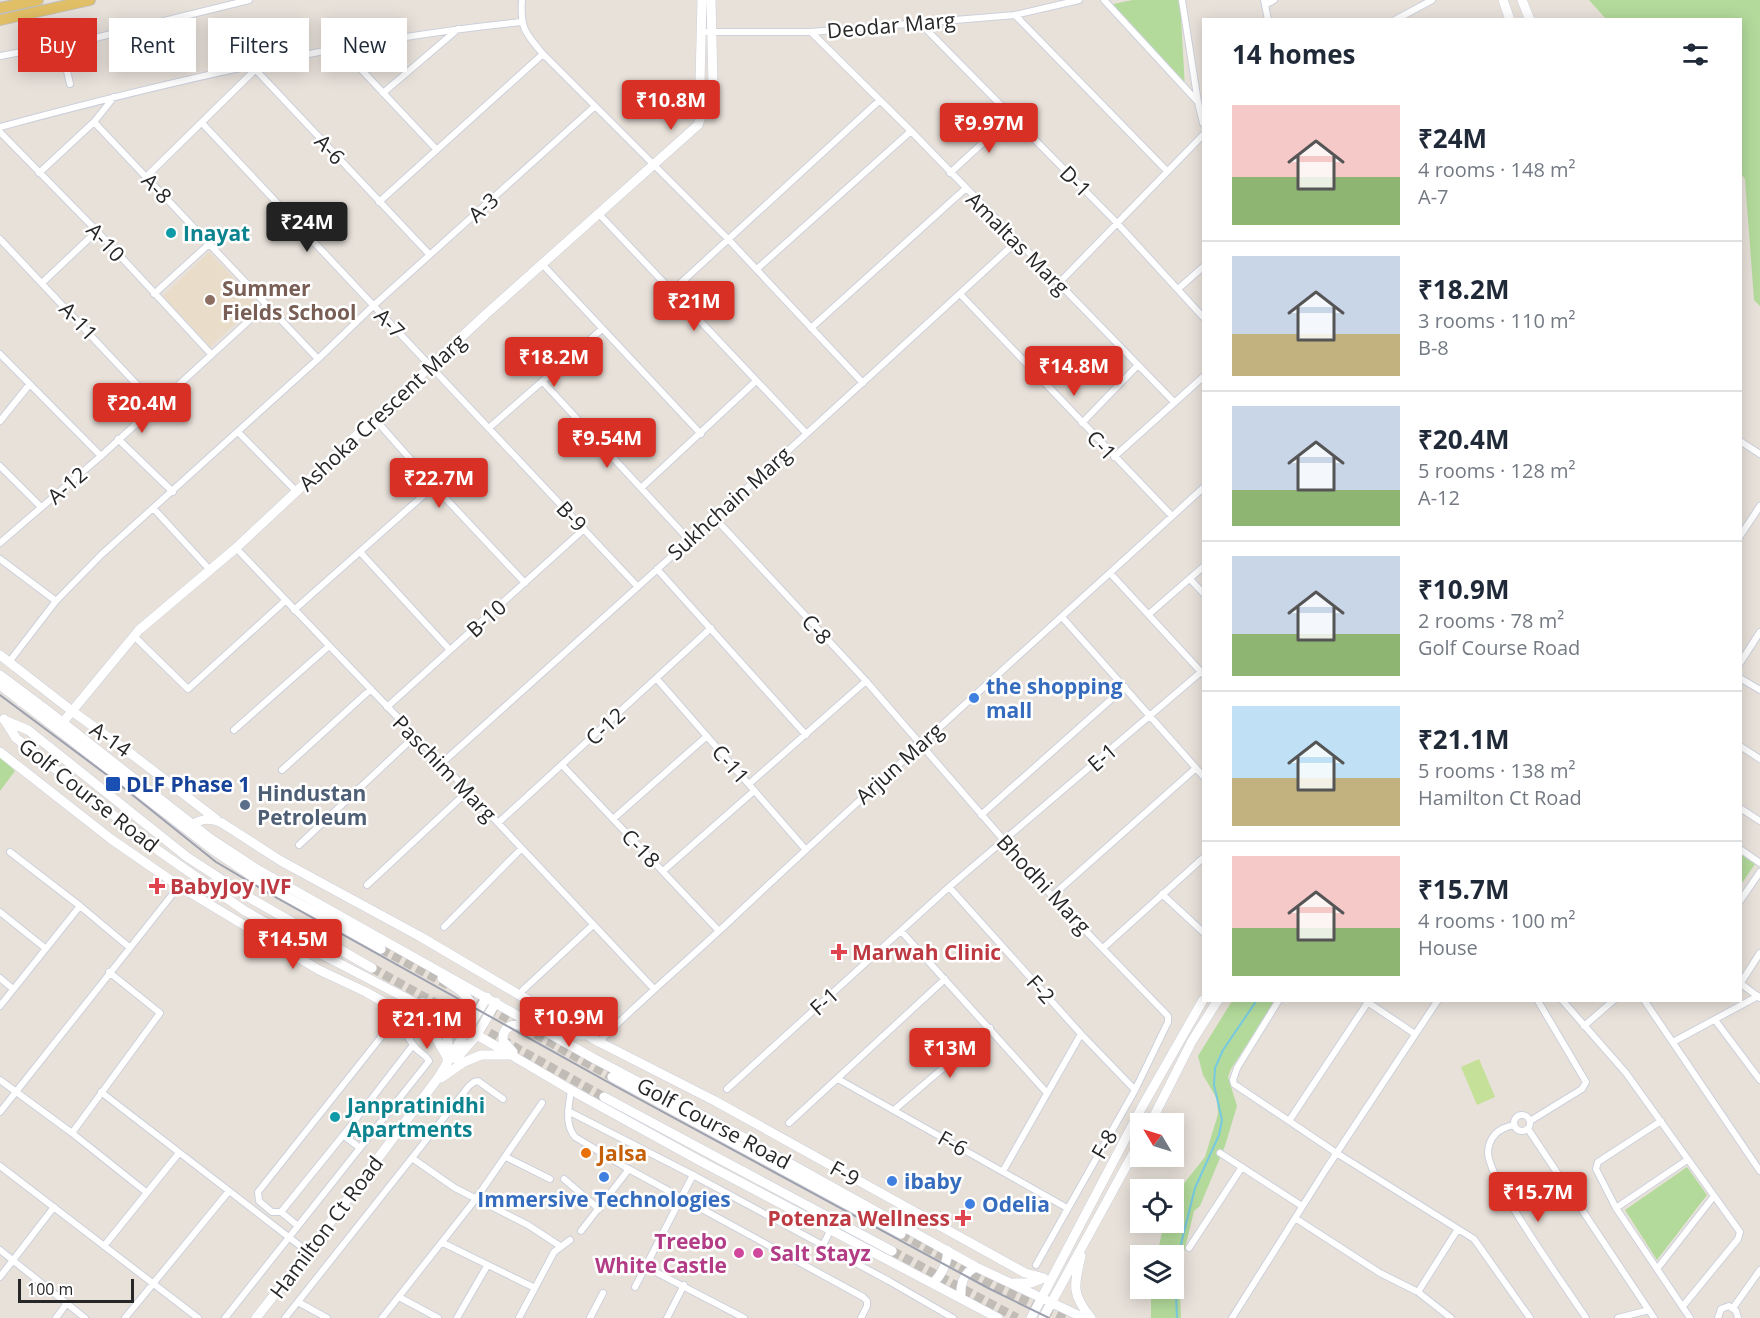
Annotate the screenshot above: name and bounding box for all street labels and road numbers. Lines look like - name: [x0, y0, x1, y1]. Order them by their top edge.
- street label: Deodar Marg: [826, 5, 956, 45]
- street label: A-6: [309, 128, 351, 170]
- street label: D-1: [1054, 159, 1098, 203]
- street label: A-8: [136, 167, 178, 209]
- street label: Amaltas Marg: [960, 185, 1076, 301]
- street label: A-3: [462, 186, 504, 228]
- street label: A-10: [81, 216, 131, 268]
- street label: A-11: [54, 295, 104, 347]
- street label: A-7: [369, 302, 411, 344]
- street label: Ashoka Crescent Marg: [292, 327, 472, 497]
- street label: C-1: [1081, 424, 1123, 466]
- street label: Sukhchain Marg: [661, 440, 797, 566]
- street label: A-12: [41, 460, 93, 510]
- street label: B-9: [551, 495, 593, 537]
- street label: B-10: [460, 593, 512, 643]
- street label: C-8: [796, 608, 838, 650]
- street label: C-12: [579, 701, 631, 751]
- street label: Paschim Marg: [387, 709, 503, 827]
- street label: A-14: [85, 715, 137, 763]
- street label: Arjun Marg: [849, 716, 949, 810]
- street label: Golf Course Road: [13, 732, 165, 858]
- street label: E-1: [1081, 736, 1123, 778]
- street label: C-11: [706, 738, 756, 790]
- street label: C-18: [616, 822, 666, 874]
- street label: Bhodhi Marg: [991, 828, 1097, 940]
- street label: F-2: [1021, 969, 1061, 1009]
- street label: F-1: [804, 981, 844, 1021]
- street label: Golf Course Road: [632, 1071, 796, 1175]
- street label: F-6: [933, 1124, 973, 1162]
- street label: F-8: [1084, 1124, 1124, 1164]
- street label: Hamilton Ct Road: [263, 1150, 389, 1304]
- street label: F-9: [825, 1154, 865, 1192]

